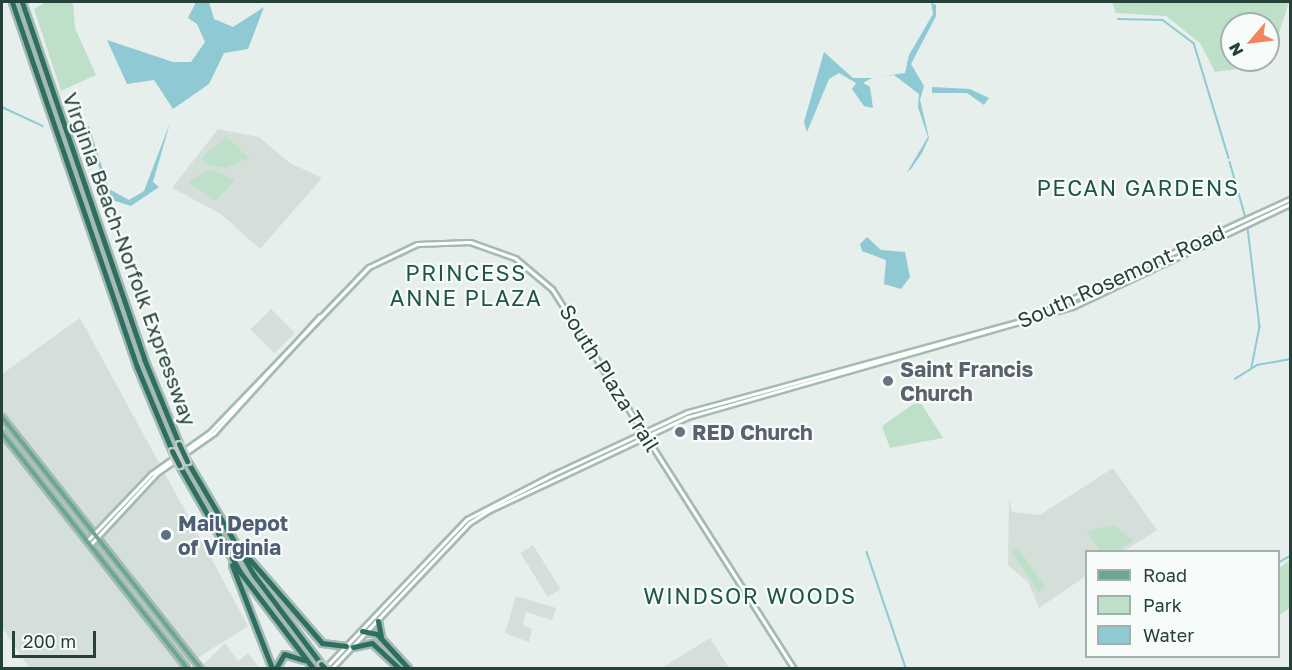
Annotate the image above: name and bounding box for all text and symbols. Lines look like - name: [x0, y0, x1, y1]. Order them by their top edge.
- north arrow: [1220, 12, 1280, 72]
- text: N: [1224, 39, 1248, 60]
- street label: Virginia Beach-Norfolk Expressway: [58, 89, 202, 429]
- district label: PECAN GARDENS: [1036, 175, 1240, 201]
- street label: South Rosemont Road: [1013, 219, 1229, 333]
- district label: PRINCESS ANNE PLAZA: [390, 259, 542, 310]
- street label: South Plaza Trail: [555, 300, 665, 456]
- place label: Saint Francis Church: [900, 356, 1033, 406]
- marker: Saint Francis Church: [881, 374, 895, 388]
- place label: RED Church: [692, 419, 813, 445]
- marker: RED Church: [673, 425, 687, 439]
- place label: Mail Depot of Virginia: [178, 510, 288, 560]
- marker: Mail Depot of Virginia: [159, 528, 173, 542]
- legend: [1085, 550, 1280, 658]
- text: Road: [1143, 564, 1187, 586]
- district label: WINDSOR WOODS: [643, 583, 857, 609]
- text: Park: [1143, 594, 1182, 616]
- scale bar: [15, 619, 99, 657]
- text: Water: [1143, 624, 1194, 646]
- text: 200 m: [23, 630, 76, 652]

